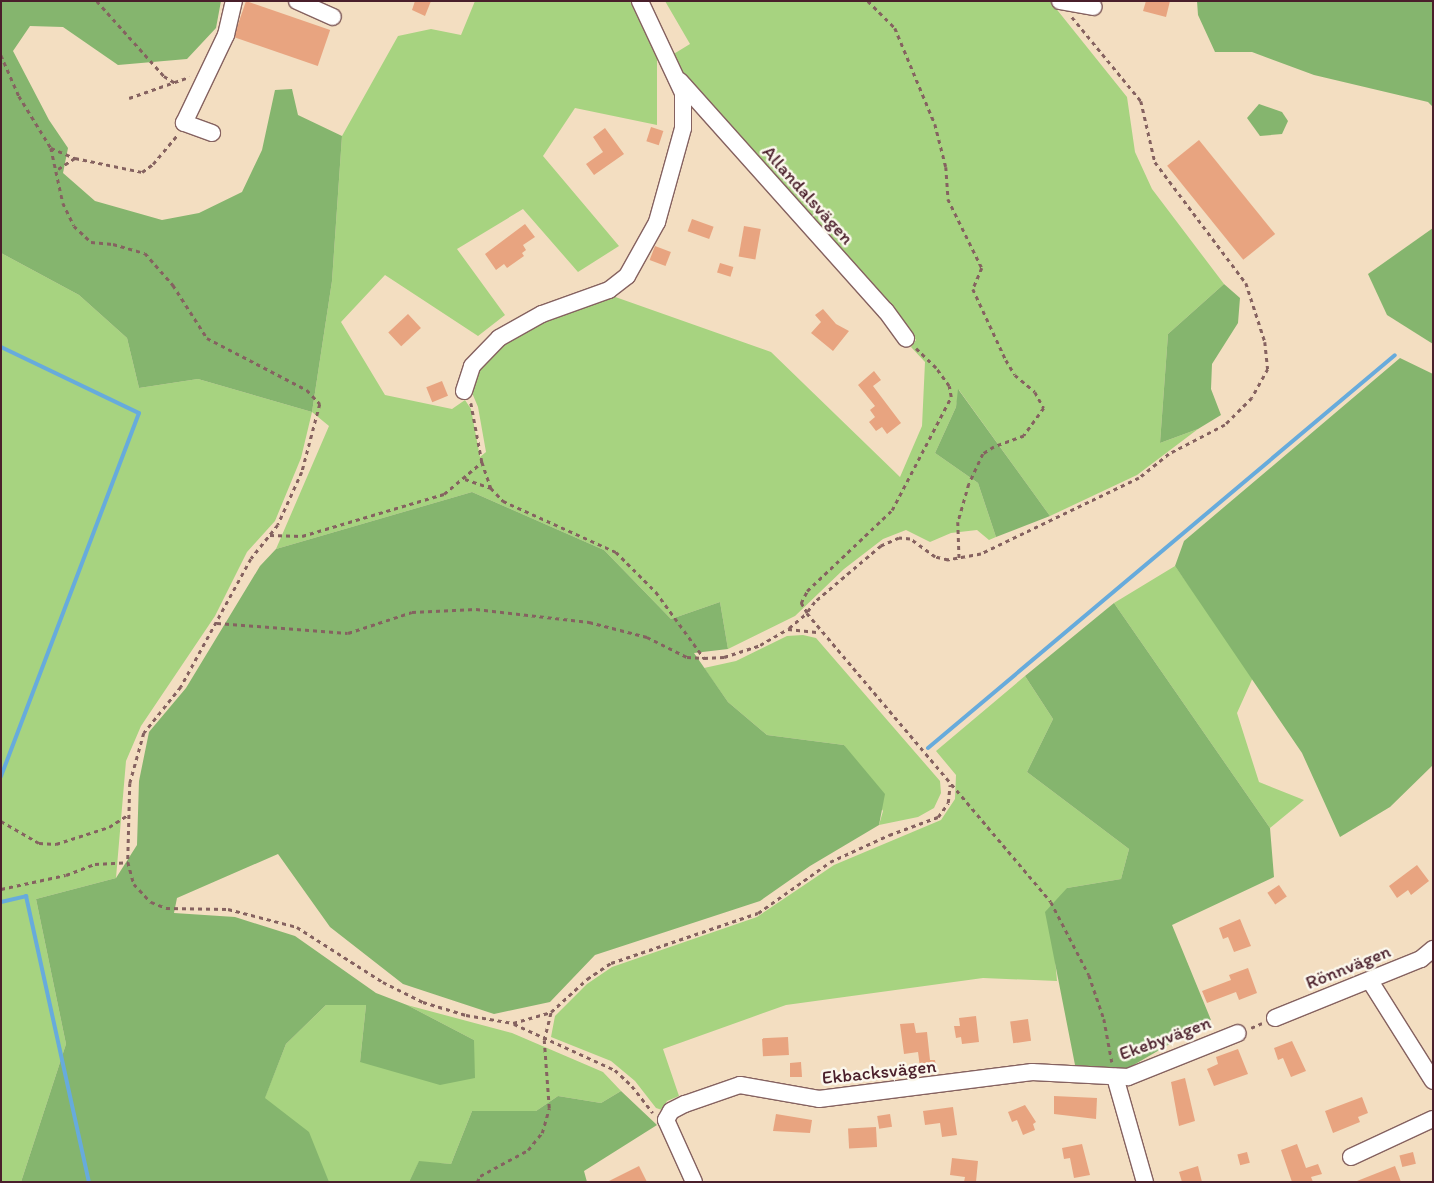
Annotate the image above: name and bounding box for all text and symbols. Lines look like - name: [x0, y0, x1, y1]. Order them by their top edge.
- street label: Allandalsvägen: [758, 141, 858, 249]
- street label: Rönnvägen: [1302, 940, 1394, 994]
- street label: Ekebyvägen: [1116, 1011, 1214, 1065]
- street label: Ekbacksvägen: [821, 1055, 937, 1089]

